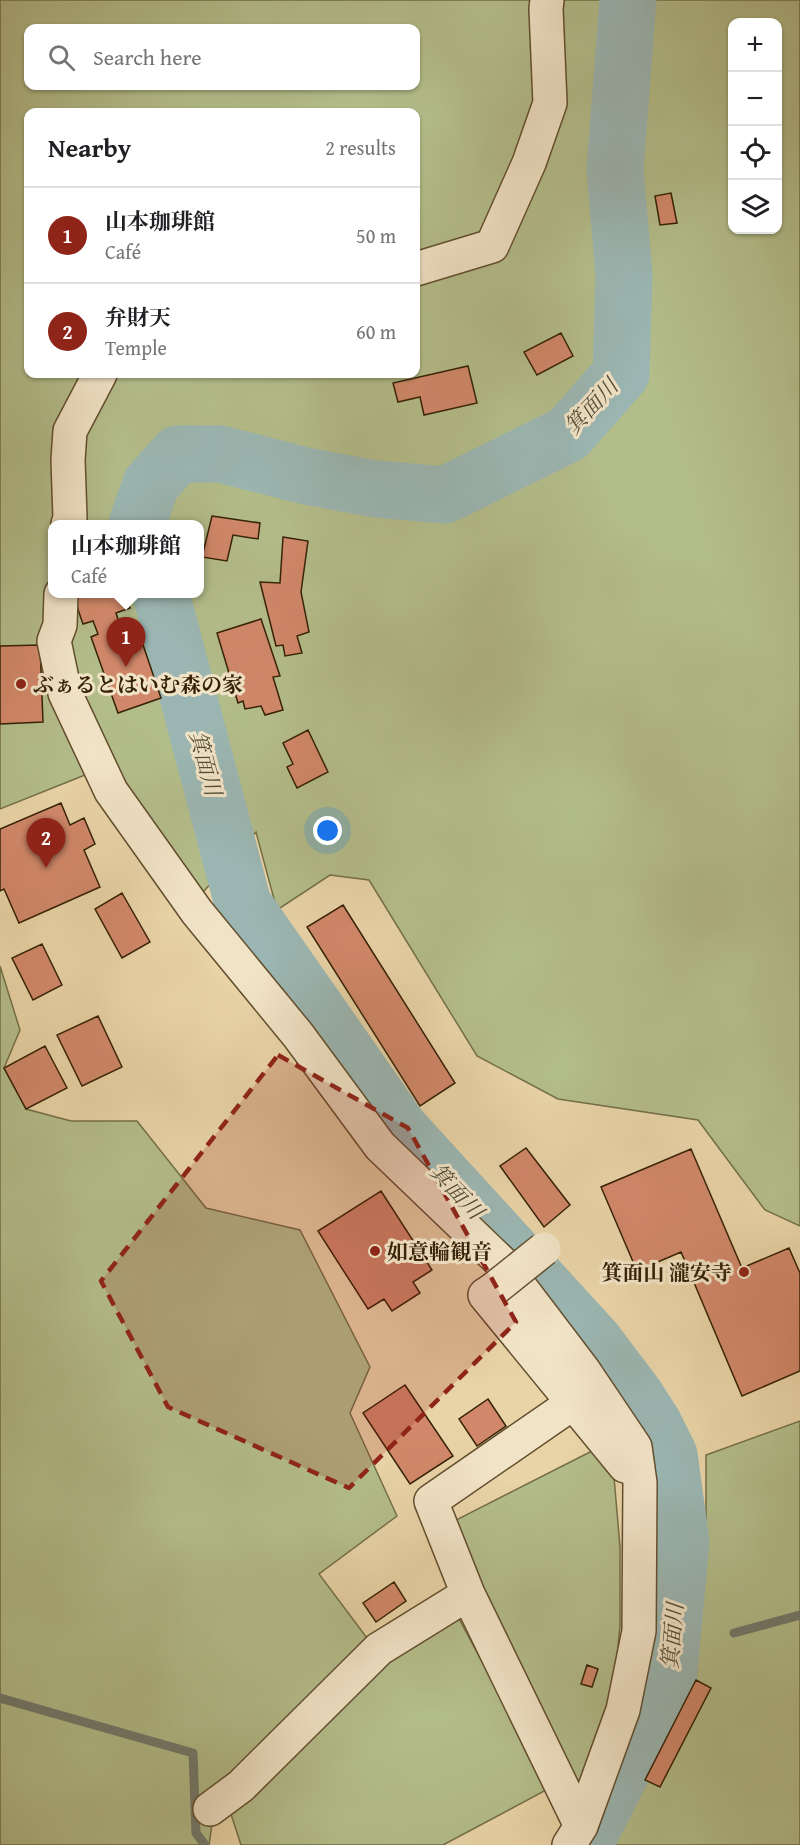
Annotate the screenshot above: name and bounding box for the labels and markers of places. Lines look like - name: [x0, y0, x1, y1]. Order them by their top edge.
- pin: 1: [106, 618, 146, 667]
- place label: ぶぁるとはいむ森の家: [33, 669, 243, 700]
- marker: ぶぁるとはいむ森の家: [14, 677, 28, 691]
- pin: 2: [26, 818, 66, 868]
- place label: 如意輪観音: [387, 1236, 492, 1267]
- marker: 如意輪観音: [368, 1244, 382, 1258]
- place label: 箕面山 瀧安寺: [601, 1257, 732, 1288]
- marker: 箕面山 瀧安寺: [737, 1265, 751, 1279]

